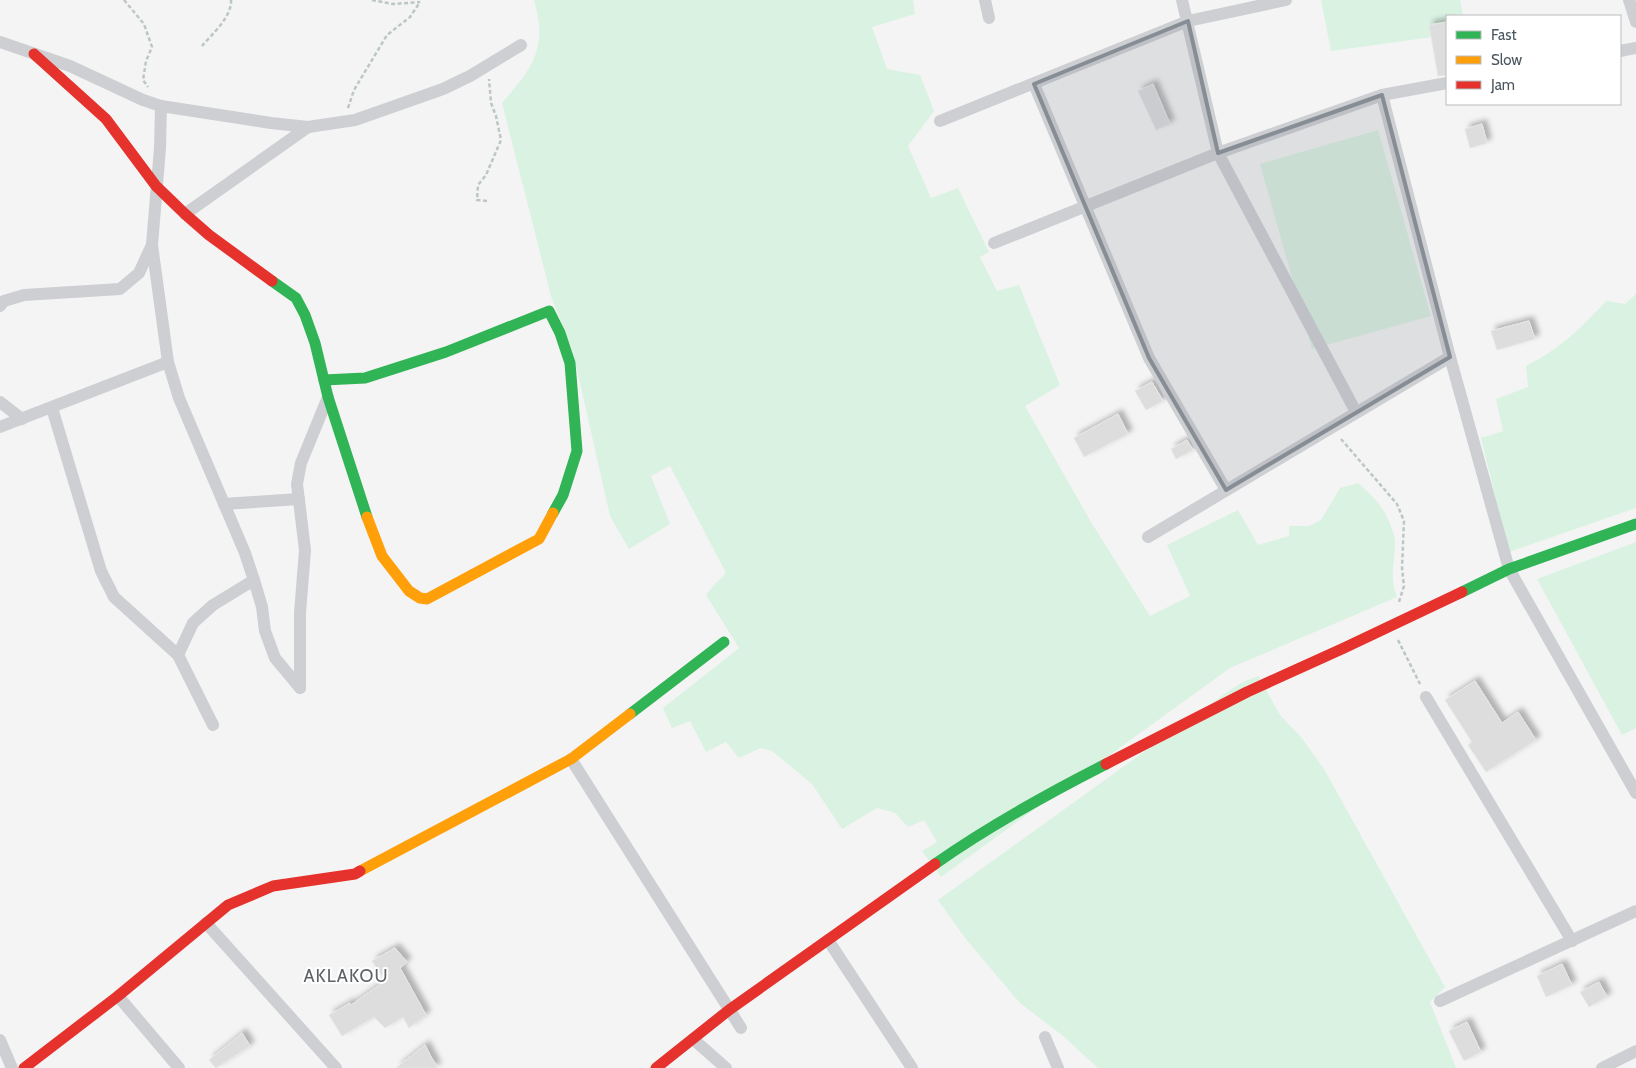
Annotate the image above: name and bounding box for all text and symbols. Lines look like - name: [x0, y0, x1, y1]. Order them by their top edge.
- legend: [1446, 15, 1621, 105]
- text: Fast: [1491, 26, 1516, 44]
- text: Slow: [1491, 51, 1522, 69]
- text: Jam: [1490, 76, 1515, 94]
- district label: AKLAKOU: [304, 965, 388, 987]

